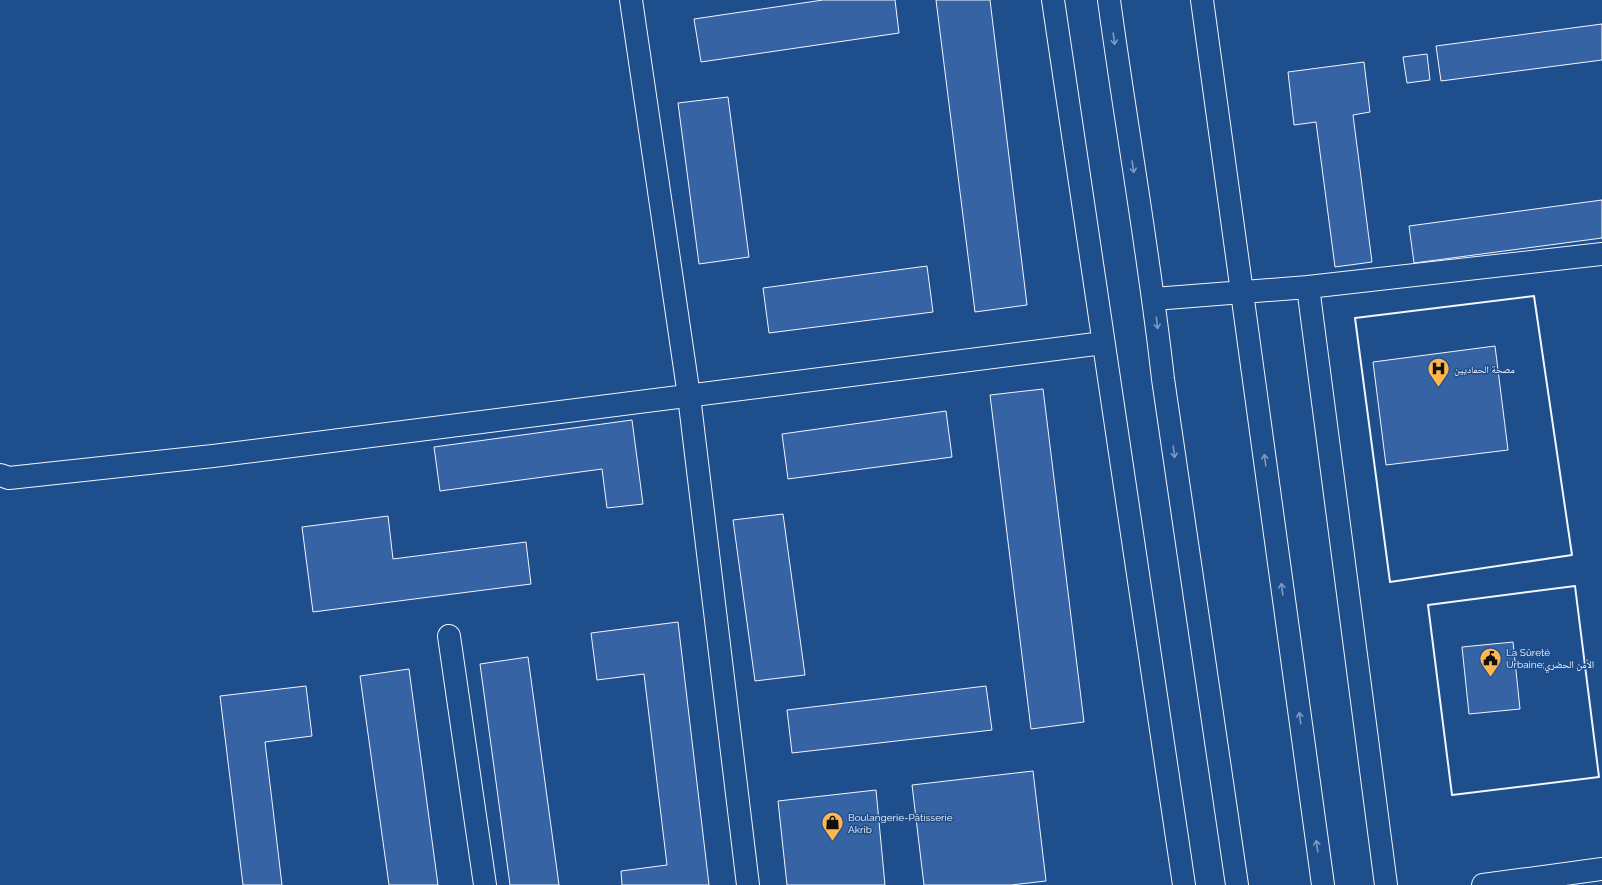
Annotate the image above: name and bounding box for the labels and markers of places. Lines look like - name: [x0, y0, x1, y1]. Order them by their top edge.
- hospital icon: مصحة الحماديين: [1425, 356, 1451, 389]
- place label: مصحة الحماديين: [1454, 364, 1515, 376]
- public building icon: La Sûreté Urbaine;الأمن الحضري: [1478, 645, 1504, 678]
- place label: La Sûreté Urbaine;الأمن الحضري: [1506, 647, 1594, 672]
- shop icon: Boulangerie-Pâtisserie Akrib: [819, 810, 845, 843]
- place label: Boulangerie-Pâtisserie Akrib: [848, 812, 953, 835]

